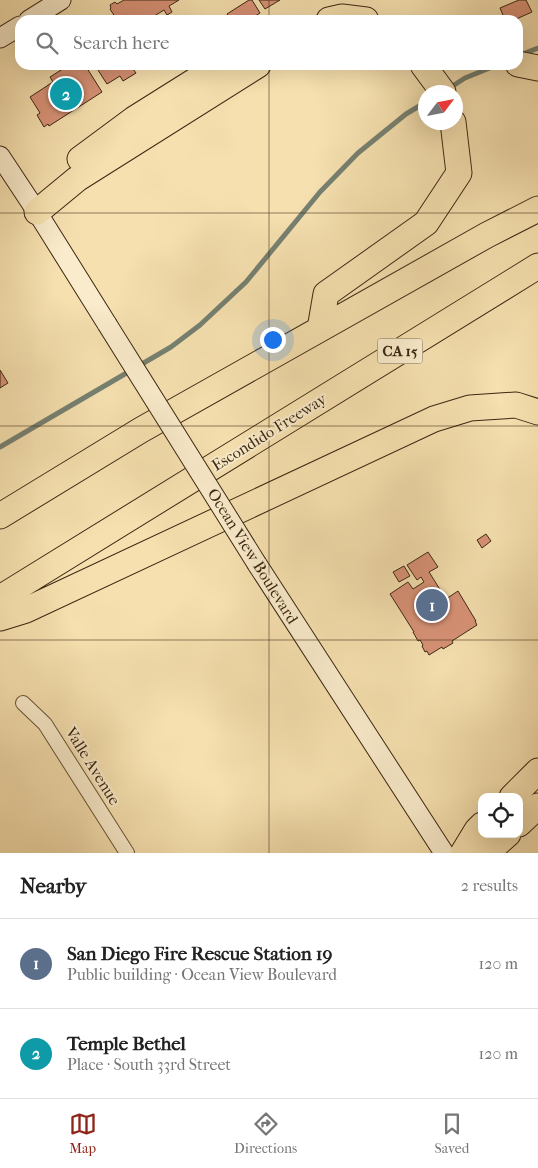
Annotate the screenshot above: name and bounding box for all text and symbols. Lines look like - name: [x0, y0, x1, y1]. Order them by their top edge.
- search box: [15, 15, 523, 70]
- icon: search: [33, 29, 61, 57]
- text: Search here: [73, 32, 169, 54]
- pin: 2: [50, 75, 82, 113]
- north arrow: [418, 85, 463, 130]
- your location: [260, 327, 286, 353]
- road number: CA 15: [378, 338, 422, 364]
- street label: Escondido Freeway: [208, 389, 330, 475]
- street label: Ocean View Boulevard: [204, 485, 303, 627]
- pin: 1: [416, 586, 448, 624]
- street label: Valle Avenue: [61, 723, 125, 809]
- map controls: [478, 793, 523, 838]
- button: locate: [478, 793, 523, 838]
- text: Nearby: [20, 874, 86, 898]
- text: 2 results: [461, 876, 518, 895]
- text: San Diego Fire Rescue Station 19: [67, 943, 333, 965]
- text: 1: [33, 954, 39, 973]
- text: 120 m: [479, 954, 518, 973]
- text: Public building · Ocean View Boulevard: [67, 965, 337, 984]
- text: Temple Bethel: [67, 1033, 186, 1055]
- text: 2: [32, 1044, 40, 1063]
- text: 120 m: [479, 1044, 518, 1063]
- text: Place · South 33rd Street: [67, 1055, 231, 1074]
- tab: Map: [69, 1110, 97, 1157]
- tab: Directions: [234, 1110, 297, 1157]
- tab: Saved: [435, 1110, 469, 1157]

